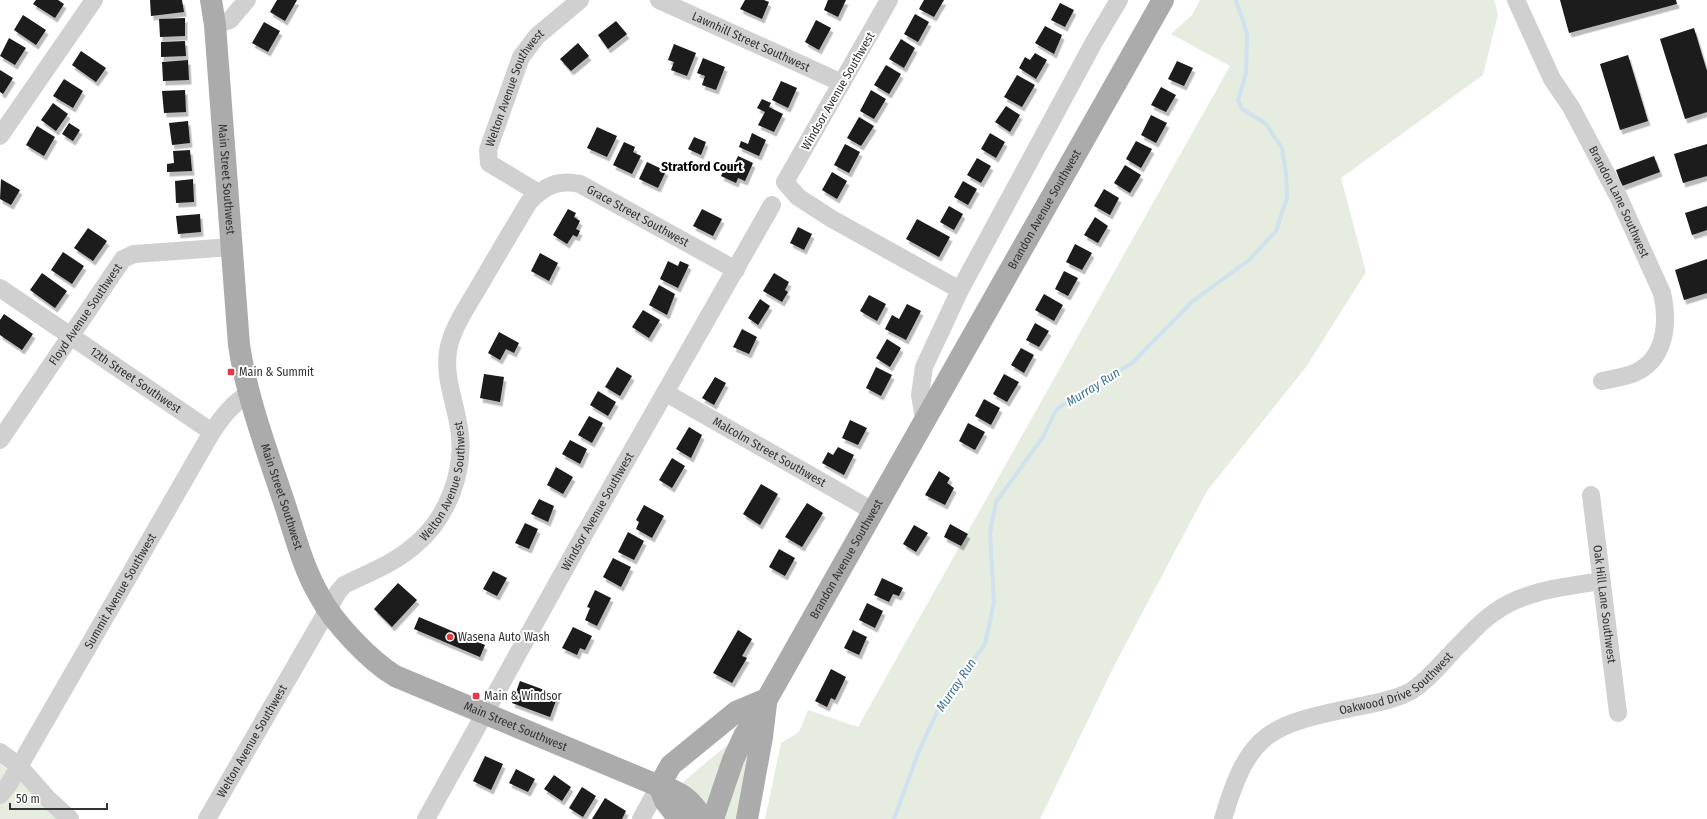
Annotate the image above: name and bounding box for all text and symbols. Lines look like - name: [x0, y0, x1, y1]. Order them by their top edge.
- street label: Lawnhill Street Southwest: [690, 9, 812, 75]
- street label: Welton Avenue Southwest: [483, 26, 547, 149]
- street label: Windsor Avenue Southwest: [799, 30, 878, 152]
- street label: Main Street Southwest: [215, 124, 238, 235]
- street label: Brandon Lane Southwest: [1586, 144, 1652, 260]
- street label: Brandon Avenue Southwest: [1005, 147, 1084, 272]
- district label: Stratford Court: [661, 159, 743, 174]
- street label: Grace Street Southwest: [584, 182, 691, 250]
- street label: Floyd Avenue Southwest: [46, 261, 125, 368]
- street label: 12th Street Southwest: [87, 344, 184, 416]
- water label: Murray Run: [1063, 364, 1123, 409]
- place label: Main & Summit: [239, 365, 314, 379]
- marker: Main & Summit: [226, 367, 236, 377]
- street label: Malcolm Street Southwest: [710, 414, 828, 490]
- street label: Welton Avenue Southwest: [417, 420, 468, 544]
- street label: Main Street Southwest: [258, 442, 306, 552]
- street label: Windsor Avenue Southwest: [558, 450, 637, 573]
- street label: Brandon Avenue Southwest: [807, 497, 886, 621]
- street label: Summit Avenue Southwest: [81, 531, 159, 651]
- street label: Oak Hill Lane Southwest: [1590, 544, 1619, 664]
- place label: Wasena Auto Wash: [458, 630, 550, 644]
- marker: Wasena Auto Wash: [445, 632, 455, 642]
- street label: Oakwood Drive Southwest: [1338, 649, 1456, 717]
- water label: Murray Run: [933, 656, 979, 714]
- street label: Welton Avenue Southwest: [214, 682, 290, 800]
- place label: Main & Windsor: [484, 689, 563, 703]
- marker: Main & Windsor: [471, 691, 481, 701]
- street label: Main Street Southwest: [462, 699, 569, 754]
- scale bar: [10, 785, 107, 811]
- text: 50 m: [16, 792, 40, 806]

